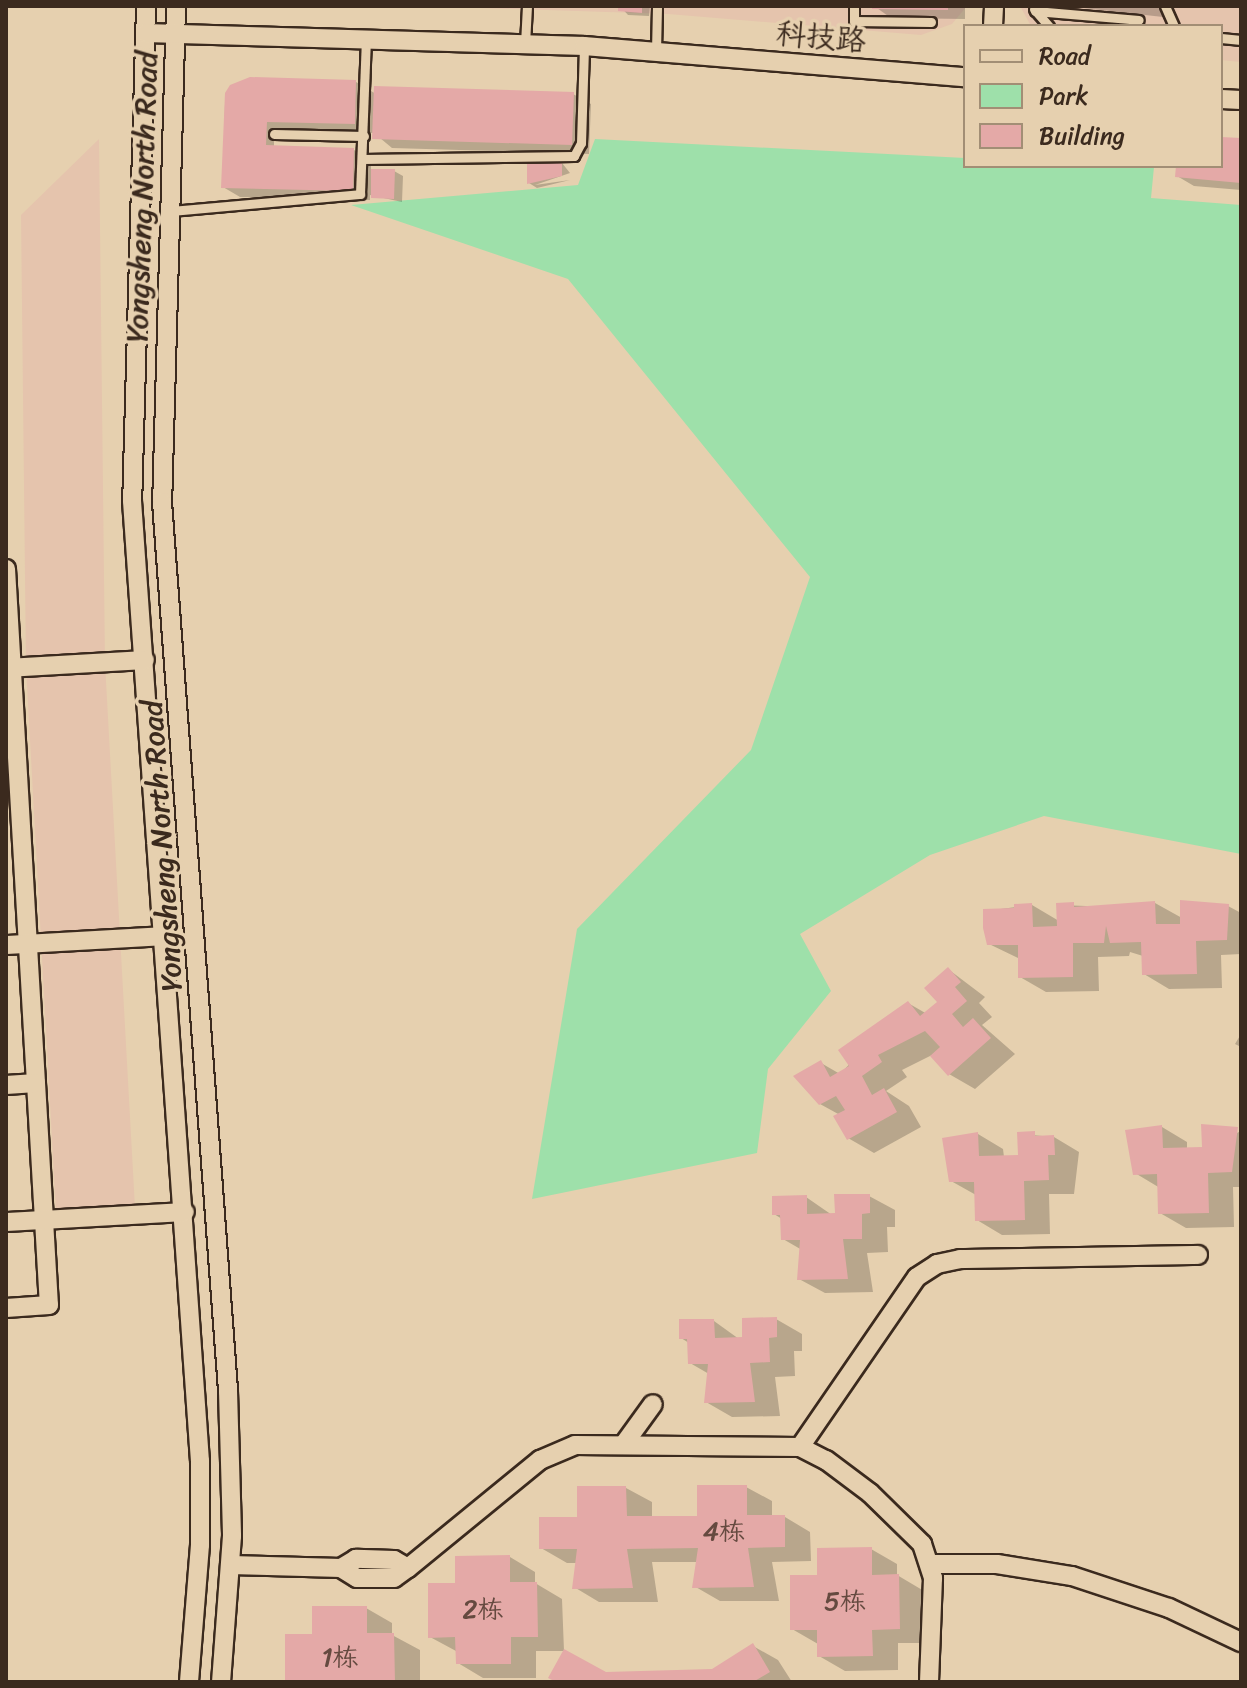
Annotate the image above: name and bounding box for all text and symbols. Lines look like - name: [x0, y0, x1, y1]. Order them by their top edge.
- street label: 科技路: [775, 15, 867, 59]
- legend: [963, 24, 1223, 168]
- text: Road: [1039, 35, 1090, 77]
- street label: Yongsheng North Road: [119, 51, 165, 343]
- text: Park: [1039, 75, 1088, 117]
- text: Building: [1039, 115, 1125, 157]
- street label: Yongsheng North Road: [134, 699, 190, 993]
- house number: 4栋: [703, 1516, 745, 1548]
- house number: 5栋: [824, 1586, 866, 1618]
- house number: 2栋: [462, 1594, 504, 1626]
- house number: 1栋: [321, 1642, 359, 1674]

